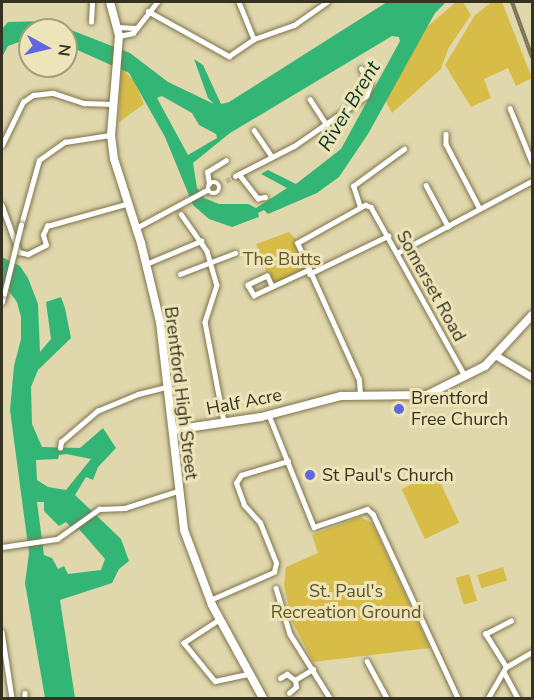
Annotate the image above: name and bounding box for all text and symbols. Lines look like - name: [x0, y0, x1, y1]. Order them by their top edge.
- north arrow: [18, 18, 78, 78]
- text: N: [52, 43, 76, 58]
- water label: River Brent: [313, 57, 385, 155]
- street label: Somerset Road: [392, 227, 470, 345]
- park label: The Butts: [243, 248, 321, 270]
- street label: Brentford High Street: [160, 305, 202, 481]
- street label: Half Acre: [204, 384, 284, 420]
- place label: Brentford Free Church: [411, 388, 508, 430]
- marker: Brentford Free Church: [392, 402, 406, 416]
- place label: St Paul's Church: [322, 464, 454, 486]
- marker: St Paul's Church: [303, 468, 317, 482]
- park label: St. Paul's Recreation Ground: [271, 581, 421, 624]

